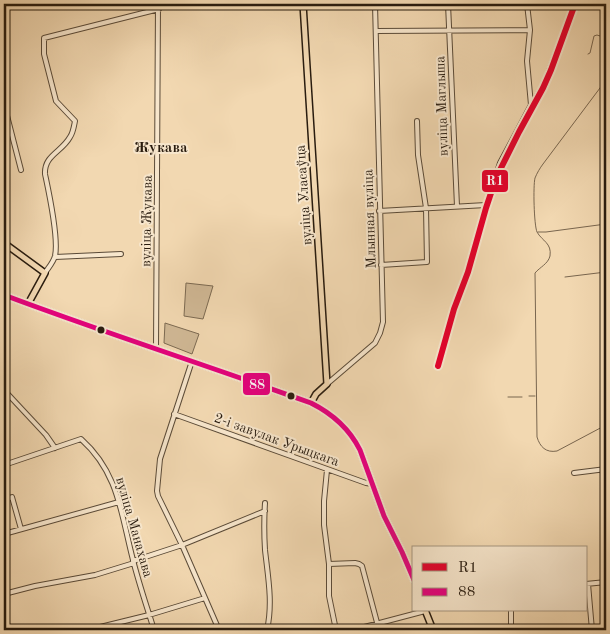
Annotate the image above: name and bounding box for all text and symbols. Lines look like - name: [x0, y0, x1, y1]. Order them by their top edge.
- street label: вуліца Маглыша: [433, 56, 451, 156]
- district label: Жукава: [134, 141, 188, 156]
- street label: вуліца Уласаўца: [294, 144, 314, 246]
- street label: Млынная вуліца: [361, 169, 379, 269]
- line badge: R1: [481, 169, 509, 193]
- text: R1: [486, 174, 504, 188]
- street label: вуліца Жукава: [139, 175, 155, 267]
- unlabelled marker: [96, 325, 106, 335]
- line badge: 88: [242, 372, 271, 396]
- text: 88: [249, 378, 265, 392]
- unlabelled marker: [286, 391, 296, 401]
- street label: 2-і завулак Урыцкага: [212, 411, 341, 469]
- street label: вуліца Манахава: [113, 475, 155, 579]
- legend: [412, 546, 588, 612]
- text: R1: [458, 561, 477, 576]
- text: 88: [458, 585, 475, 600]

